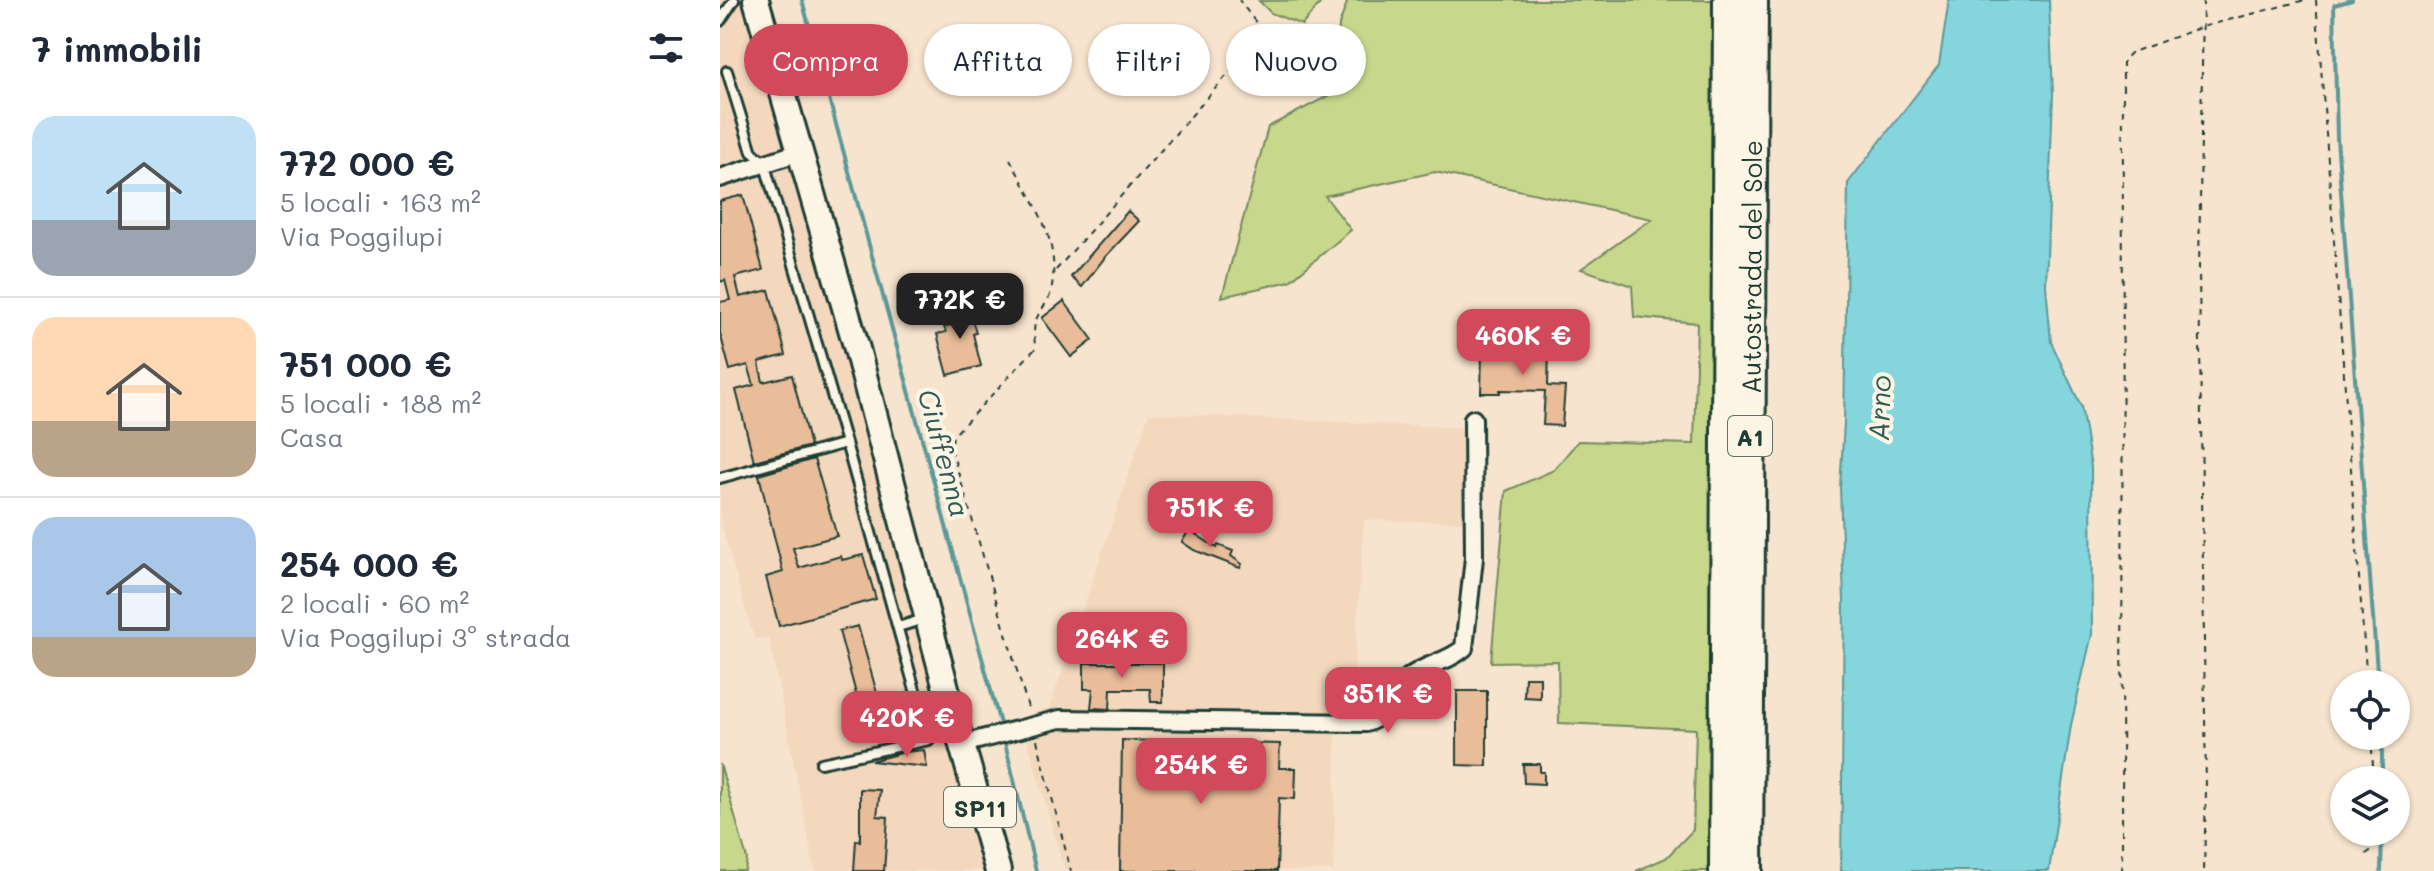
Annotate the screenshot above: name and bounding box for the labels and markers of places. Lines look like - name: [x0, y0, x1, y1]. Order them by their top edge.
- pin: 772K €: [895, 273, 1025, 341]
- pin: 460K €: [1458, 309, 1588, 377]
- pin: 751K €: [1145, 481, 1275, 549]
- pin: 264K €: [1057, 612, 1187, 680]
- pin: 351K €: [1323, 667, 1453, 735]
- pin: 420K €: [842, 691, 972, 759]
- pin: 254K €: [1136, 738, 1266, 806]

